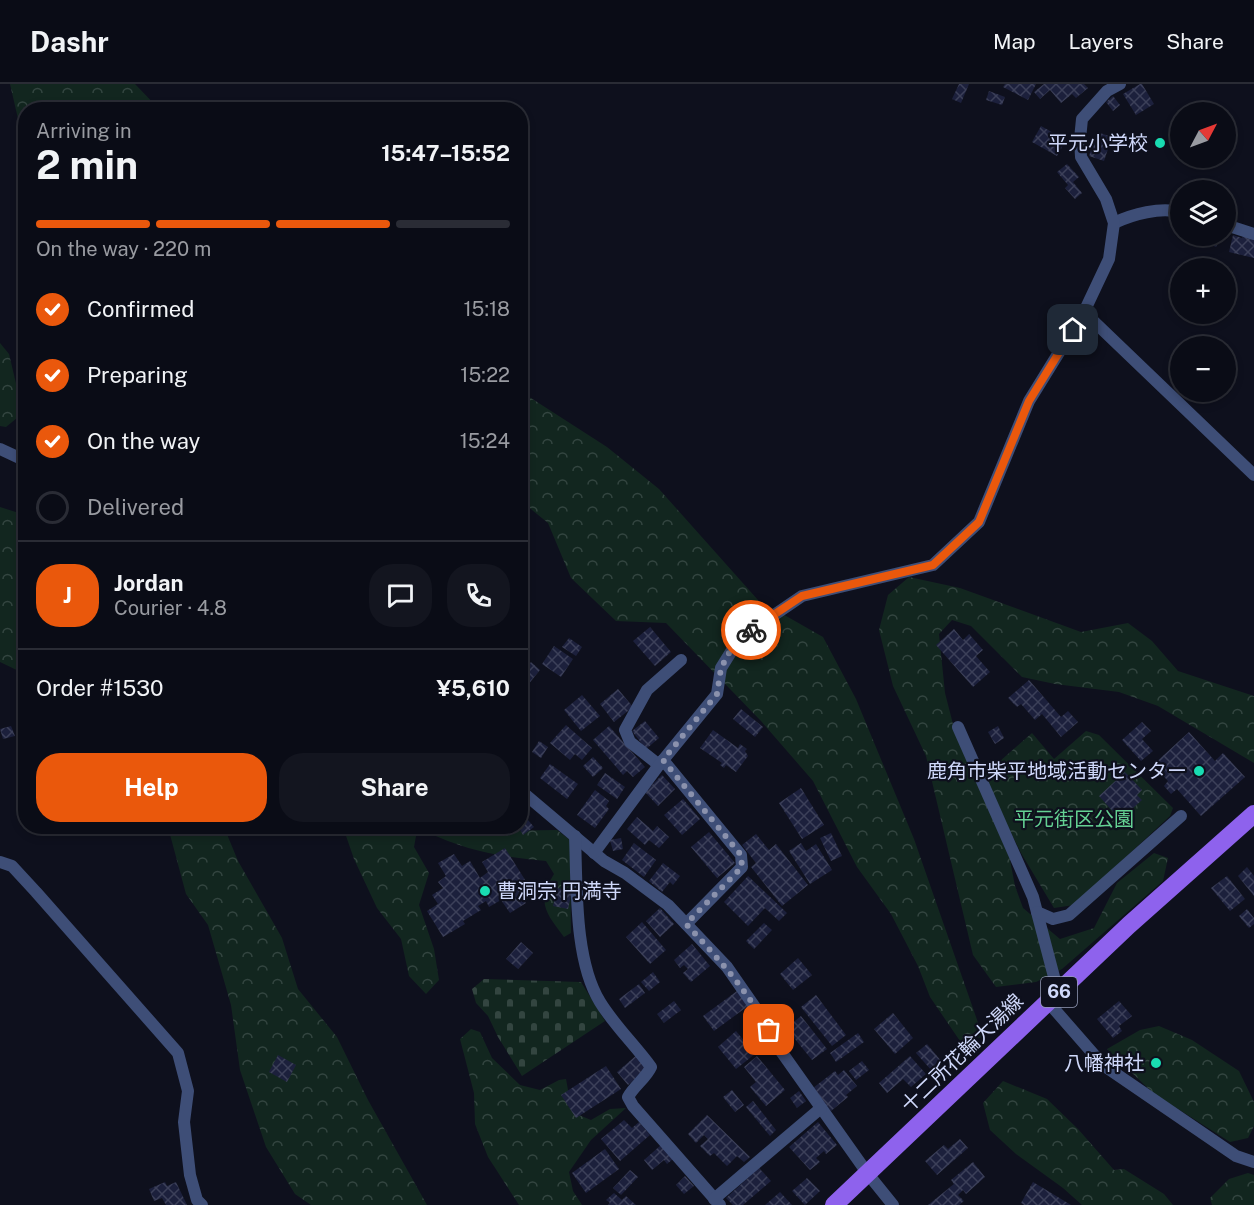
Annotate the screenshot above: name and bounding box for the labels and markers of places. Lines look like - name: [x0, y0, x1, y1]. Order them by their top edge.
- place label: 平元小学校: [1048, 131, 1148, 155]
- marker: 平元小学校: [1153, 136, 1167, 150]
- pin: [1047, 304, 1098, 355]
- place label: 鹿角市柴平地域活動センター: [927, 759, 1187, 783]
- marker: 鹿角市柴平地域活動センター: [1192, 764, 1206, 778]
- place label: 曹洞宗 円満寺: [497, 879, 622, 903]
- marker: 曹洞宗 円満寺: [478, 884, 492, 898]
- pin: [743, 1004, 794, 1055]
- place label: 八幡神社: [1064, 1051, 1144, 1075]
- marker: 八幡神社: [1149, 1056, 1163, 1070]

